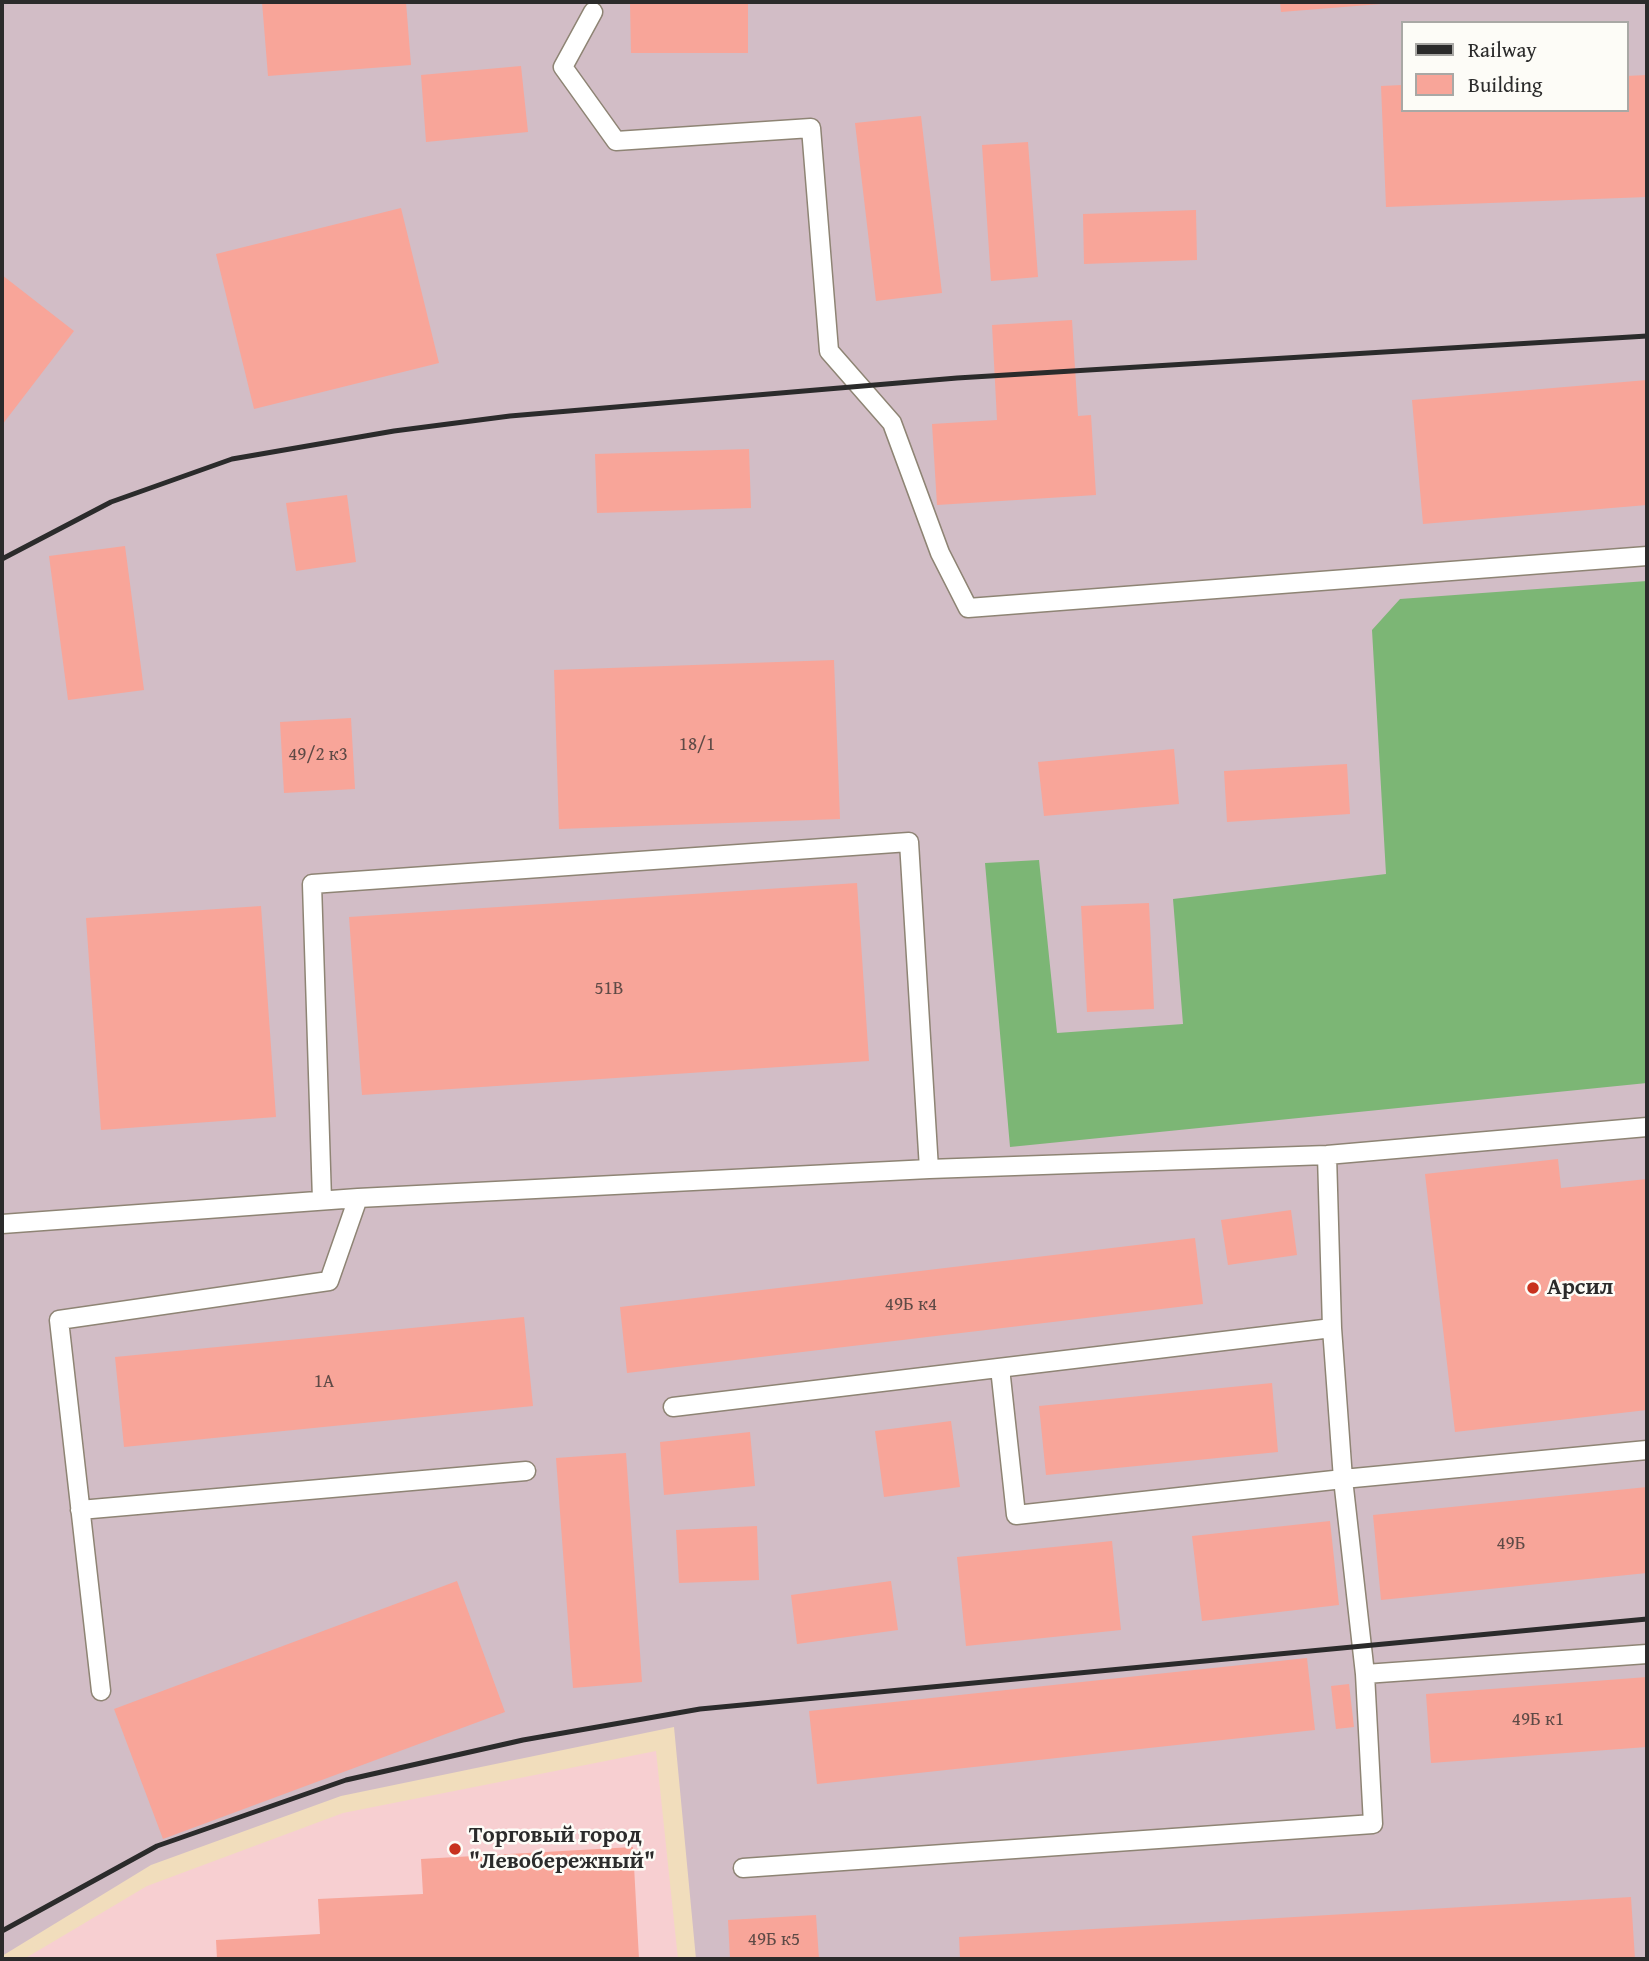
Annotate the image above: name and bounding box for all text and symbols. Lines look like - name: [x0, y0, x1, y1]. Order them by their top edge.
- legend: [1400, 21, 1628, 112]
- text: Railway: [1468, 34, 1537, 65]
- text: Building: [1468, 69, 1542, 100]
- house number: 18/1: [679, 734, 715, 756]
- house number: 49/2 к3: [288, 744, 348, 766]
- house number: 51В: [594, 978, 624, 1000]
- place label: Арсил: [1547, 1274, 1613, 1302]
- marker: Арсил: [1525, 1280, 1541, 1296]
- house number: 49Б к4: [885, 1294, 937, 1316]
- house number: 1А: [314, 1371, 334, 1393]
- house number: 49Б: [1496, 1533, 1526, 1555]
- house number: 49Б к1: [1512, 1709, 1564, 1731]
- place label: Торговый город "Левобережный": [469, 1822, 655, 1876]
- marker: Торговый город "Левобережный": [447, 1841, 463, 1857]
- house number: 49Б к5: [748, 1929, 800, 1951]

